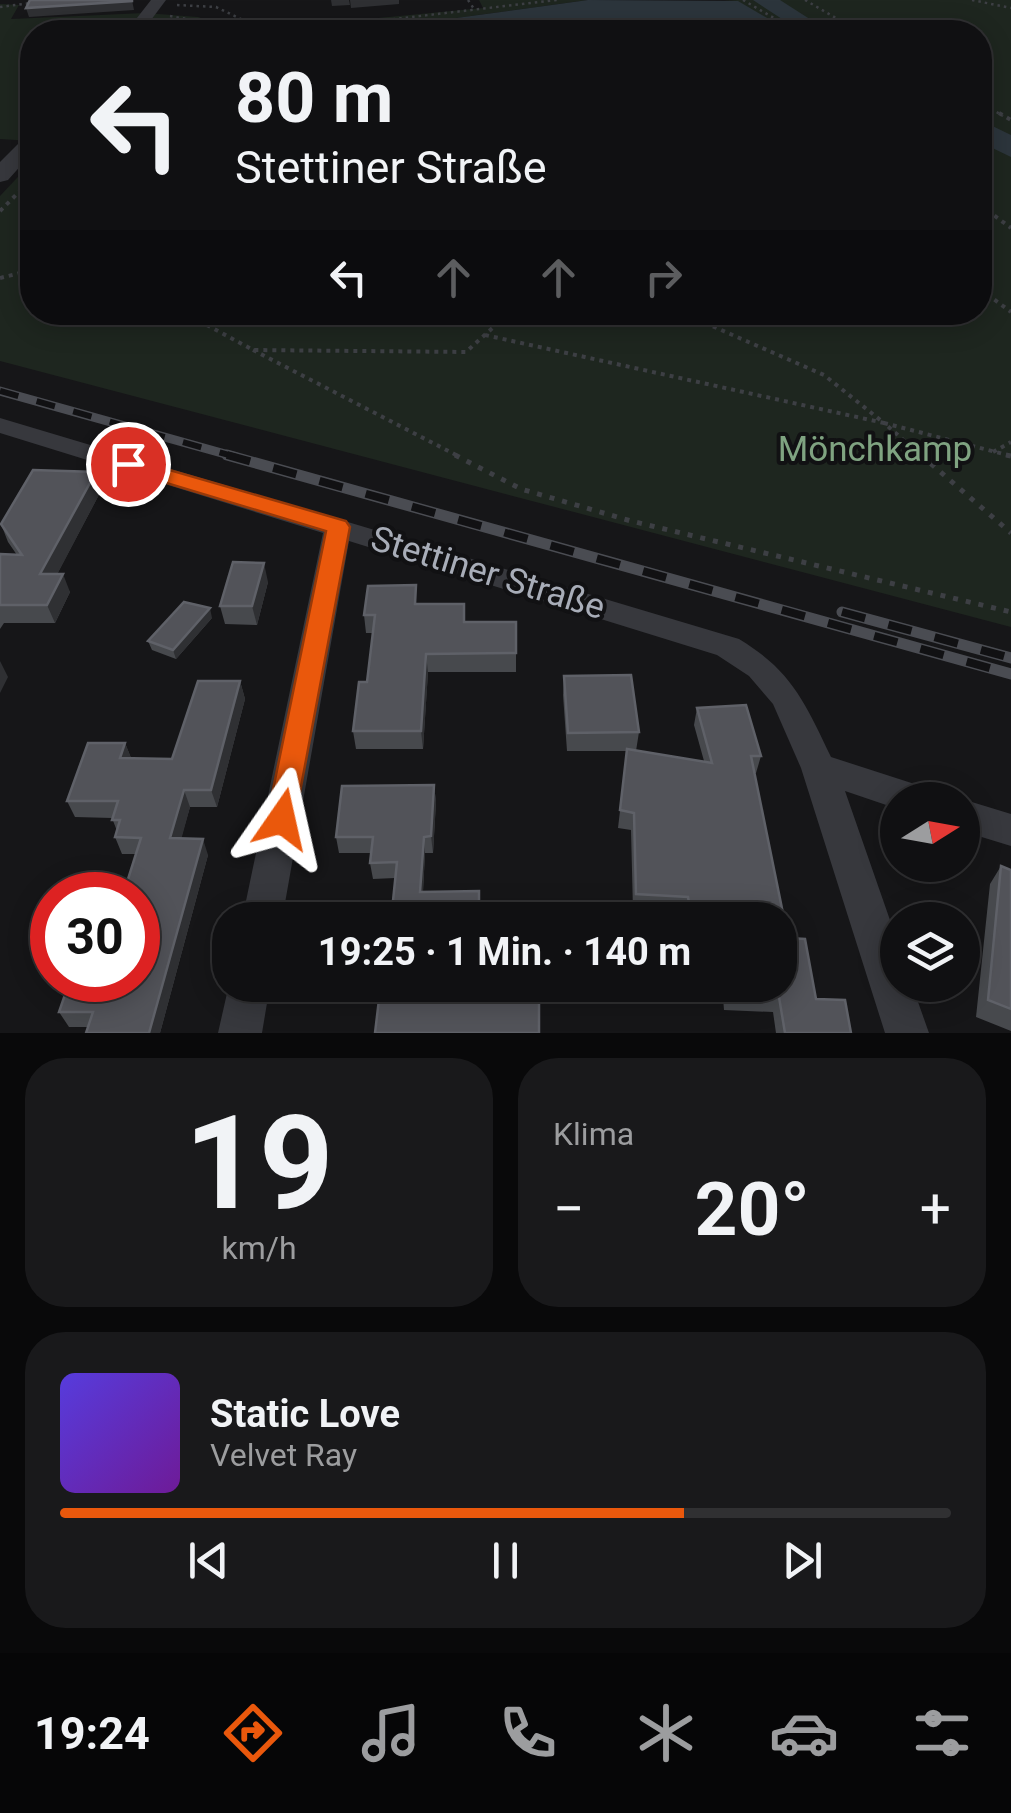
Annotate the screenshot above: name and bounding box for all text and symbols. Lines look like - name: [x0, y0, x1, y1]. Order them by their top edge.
- text: 80 m: [235, 57, 393, 139]
- icon: left: [70, 60, 200, 190]
- text: Stettiner Straße: [235, 141, 547, 194]
- icon: left: [321, 250, 376, 305]
- icon: ahead: [426, 250, 481, 305]
- icon: ahead: [531, 250, 586, 305]
- icon: right: [636, 250, 691, 305]
- pin: [86, 422, 171, 507]
- park label: Mönchkamp: [778, 429, 972, 470]
- icon: arrive: [101, 437, 156, 492]
- street label: Stettiner Straße: [366, 518, 610, 628]
- position arrow: [230, 767, 334, 871]
- north arrow: [880, 782, 980, 882]
- map controls: [880, 782, 980, 1002]
- speed limit sign: 30: [30, 872, 160, 1002]
- button: layers: [880, 902, 980, 1002]
- text: 19:25 · 1 Min. · 140 m: [318, 930, 691, 974]
- text: 19: [184, 1087, 334, 1240]
- text: Klima: [553, 1115, 634, 1153]
- text: 20°: [694, 1165, 810, 1253]
- text: −: [553, 1177, 584, 1241]
- text: +: [920, 1177, 951, 1241]
- text: km/h: [221, 1229, 297, 1267]
- text: Static Love: [210, 1392, 400, 1436]
- text: Velvet Ray: [210, 1436, 357, 1474]
- icon: previous: [181, 1533, 236, 1588]
- icon: pause: [478, 1533, 533, 1588]
- icon: next: [775, 1533, 830, 1588]
- icon: directions: [218, 1698, 288, 1768]
- icon: music: [356, 1698, 426, 1768]
- icon: phone: [493, 1698, 563, 1768]
- icon: climate: [631, 1698, 701, 1768]
- icon: car: [769, 1698, 839, 1768]
- icon: filters: [907, 1698, 977, 1768]
- text: 19:24: [34, 1707, 150, 1760]

